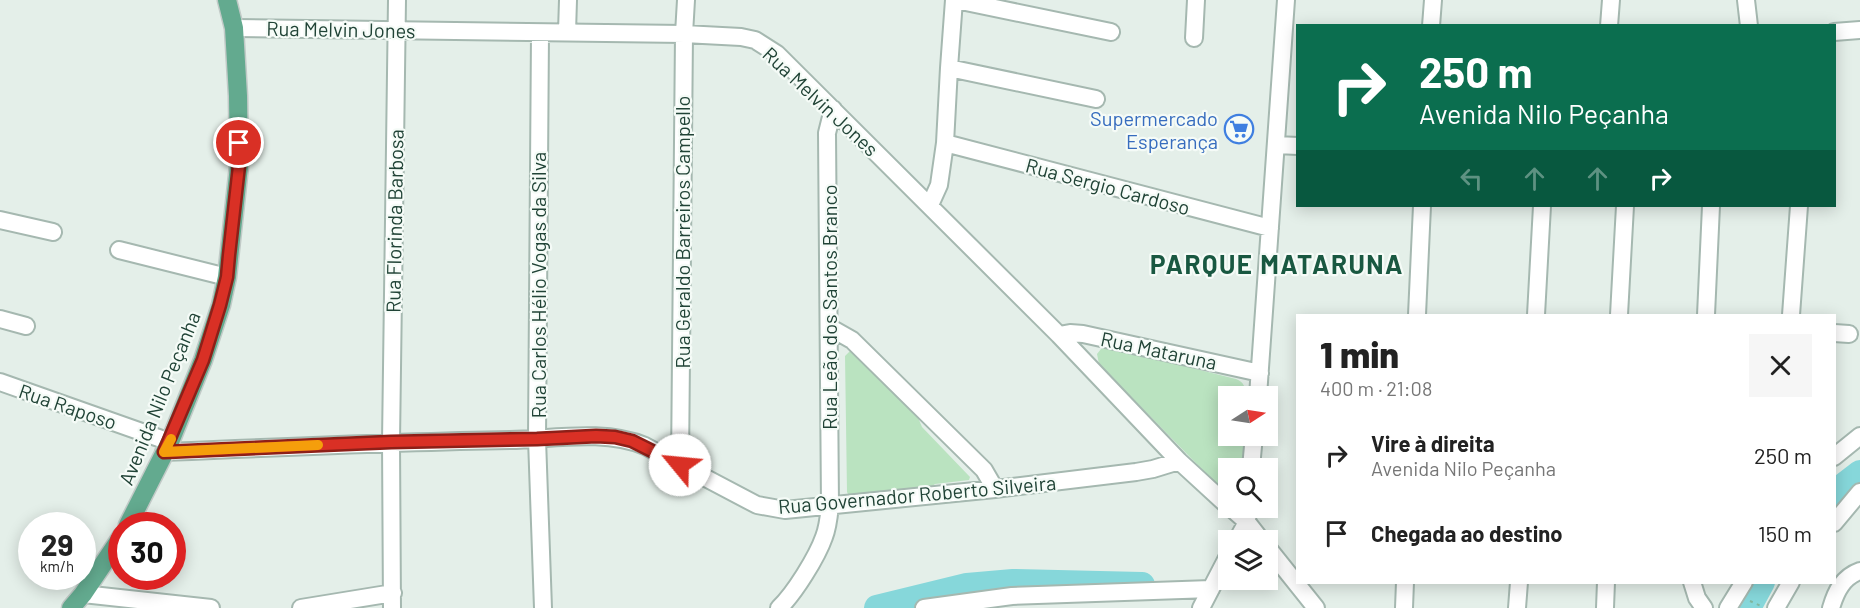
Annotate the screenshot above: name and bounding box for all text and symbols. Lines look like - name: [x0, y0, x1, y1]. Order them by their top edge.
- street label: Rua Melvin Jones: [266, 16, 416, 42]
- street label: Rua Melvin Jones: [758, 41, 884, 161]
- text: 250 m: [1419, 46, 1533, 96]
- icon: right: [1320, 48, 1398, 126]
- street label: Rua Geraldo Barreiros Campello: [670, 96, 694, 368]
- text: Avenida Nilo Peçanha: [1419, 97, 1669, 129]
- place label: Supermercado Esperança: [1090, 106, 1218, 153]
- supermarket icon: Supermercado Esperança: [1223, 113, 1255, 145]
- pin: [213, 117, 264, 168]
- icon: arrive: [222, 126, 255, 159]
- street label: Rua Florinda Barbosa: [380, 129, 408, 313]
- street label: Rua Carlos Hélio Vogas da Silva: [526, 152, 550, 418]
- street label: Rua Sergio Cardoso: [1023, 153, 1193, 219]
- icon: left: [1455, 162, 1488, 195]
- icon: ahead: [1518, 162, 1551, 195]
- icon: ahead: [1581, 162, 1614, 195]
- icon: right: [1644, 162, 1677, 195]
- street label: Rua Leão dos Santos Branco: [817, 184, 841, 430]
- district label: PARQUE MATARUNA: [1150, 248, 1404, 279]
- street label: Avenida Nilo Peçanha: [113, 308, 205, 488]
- street label: Rua Mataruna: [1099, 326, 1219, 374]
- text: 1 min: [1320, 332, 1399, 375]
- button: close: [1749, 334, 1812, 397]
- text: 400 m · 21:08: [1320, 376, 1432, 400]
- street label: Rua Raposo: [16, 378, 120, 434]
- north arrow: [1218, 386, 1278, 446]
- map controls: [1218, 386, 1278, 590]
- text: Vire à direita: [1371, 430, 1495, 456]
- position arrow: [648, 433, 712, 497]
- icon: right: [1320, 439, 1353, 472]
- text: 250 m: [1754, 442, 1812, 468]
- text: Avenida Nilo Peçanha: [1371, 456, 1556, 480]
- button: search: [1218, 458, 1278, 518]
- street label: Rua Governador Roberto Silveira: [777, 470, 1057, 518]
- speed limit sign: 30: [108, 512, 186, 590]
- icon: arrive: [1320, 517, 1353, 550]
- text: Chegada ao destino: [1371, 520, 1562, 546]
- text: 150 m: [1758, 520, 1812, 546]
- text: 29: [41, 526, 73, 562]
- button: layers: [1218, 530, 1278, 590]
- text: km/h: [40, 557, 74, 575]

